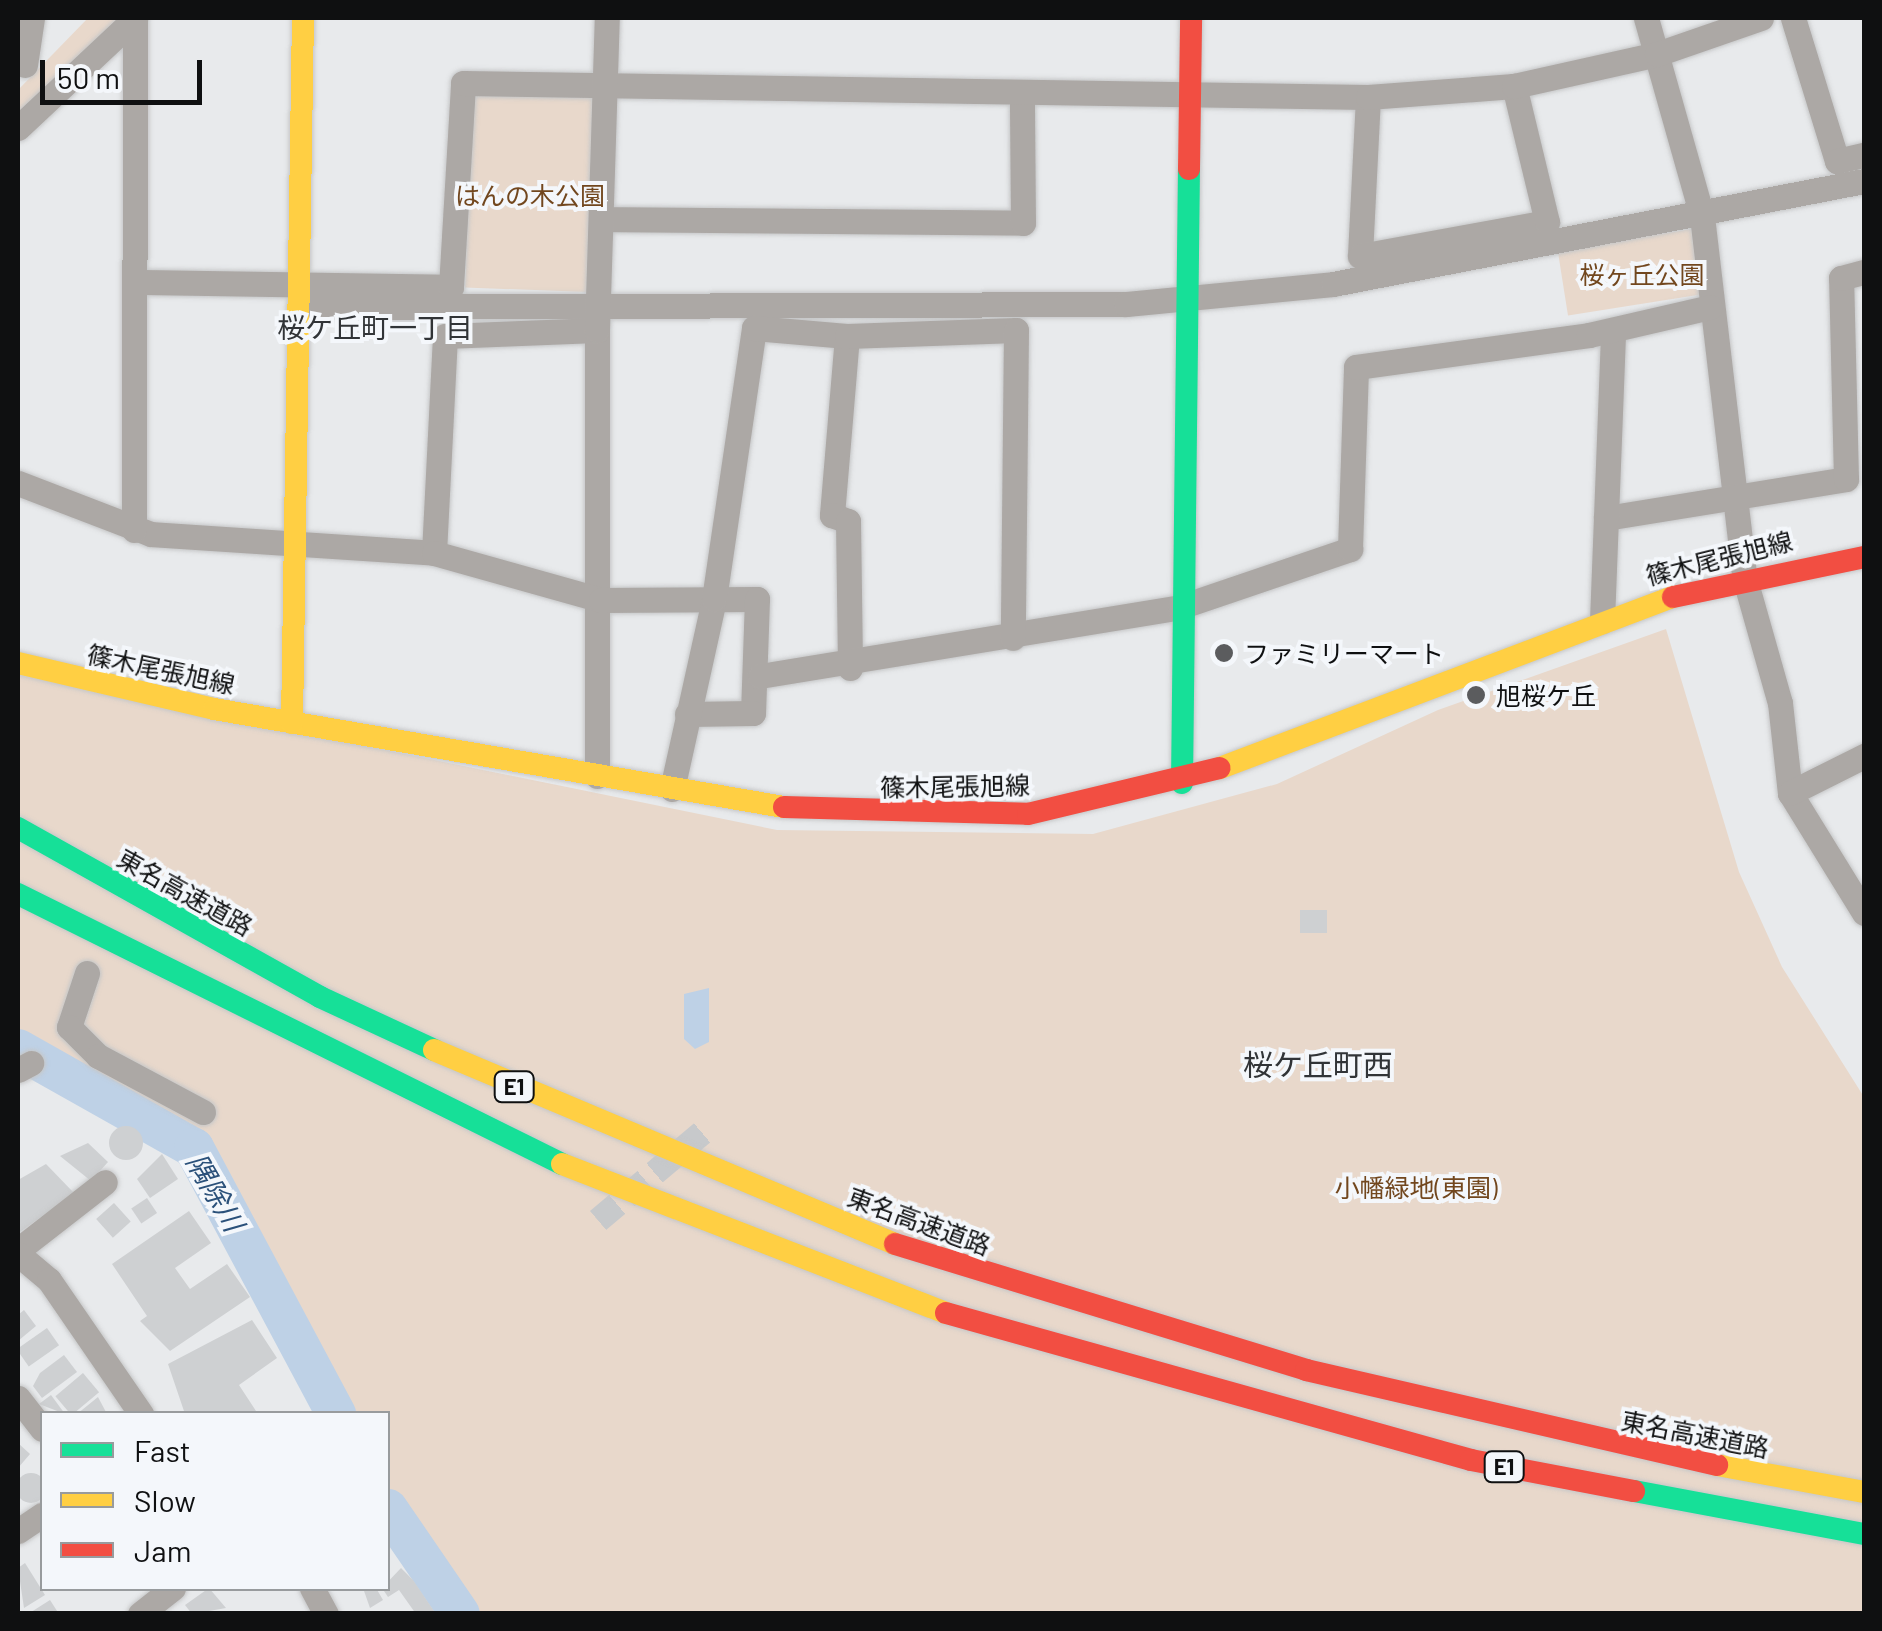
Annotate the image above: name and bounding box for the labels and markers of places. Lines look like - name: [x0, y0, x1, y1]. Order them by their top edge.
- place label: ファミリーマート: [1244, 638, 1444, 668]
- marker: ファミリーマート: [1213, 642, 1235, 664]
- place label: 旭桜ケ丘: [1496, 680, 1596, 710]
- marker: 旭桜ケ丘: [1465, 684, 1487, 706]

